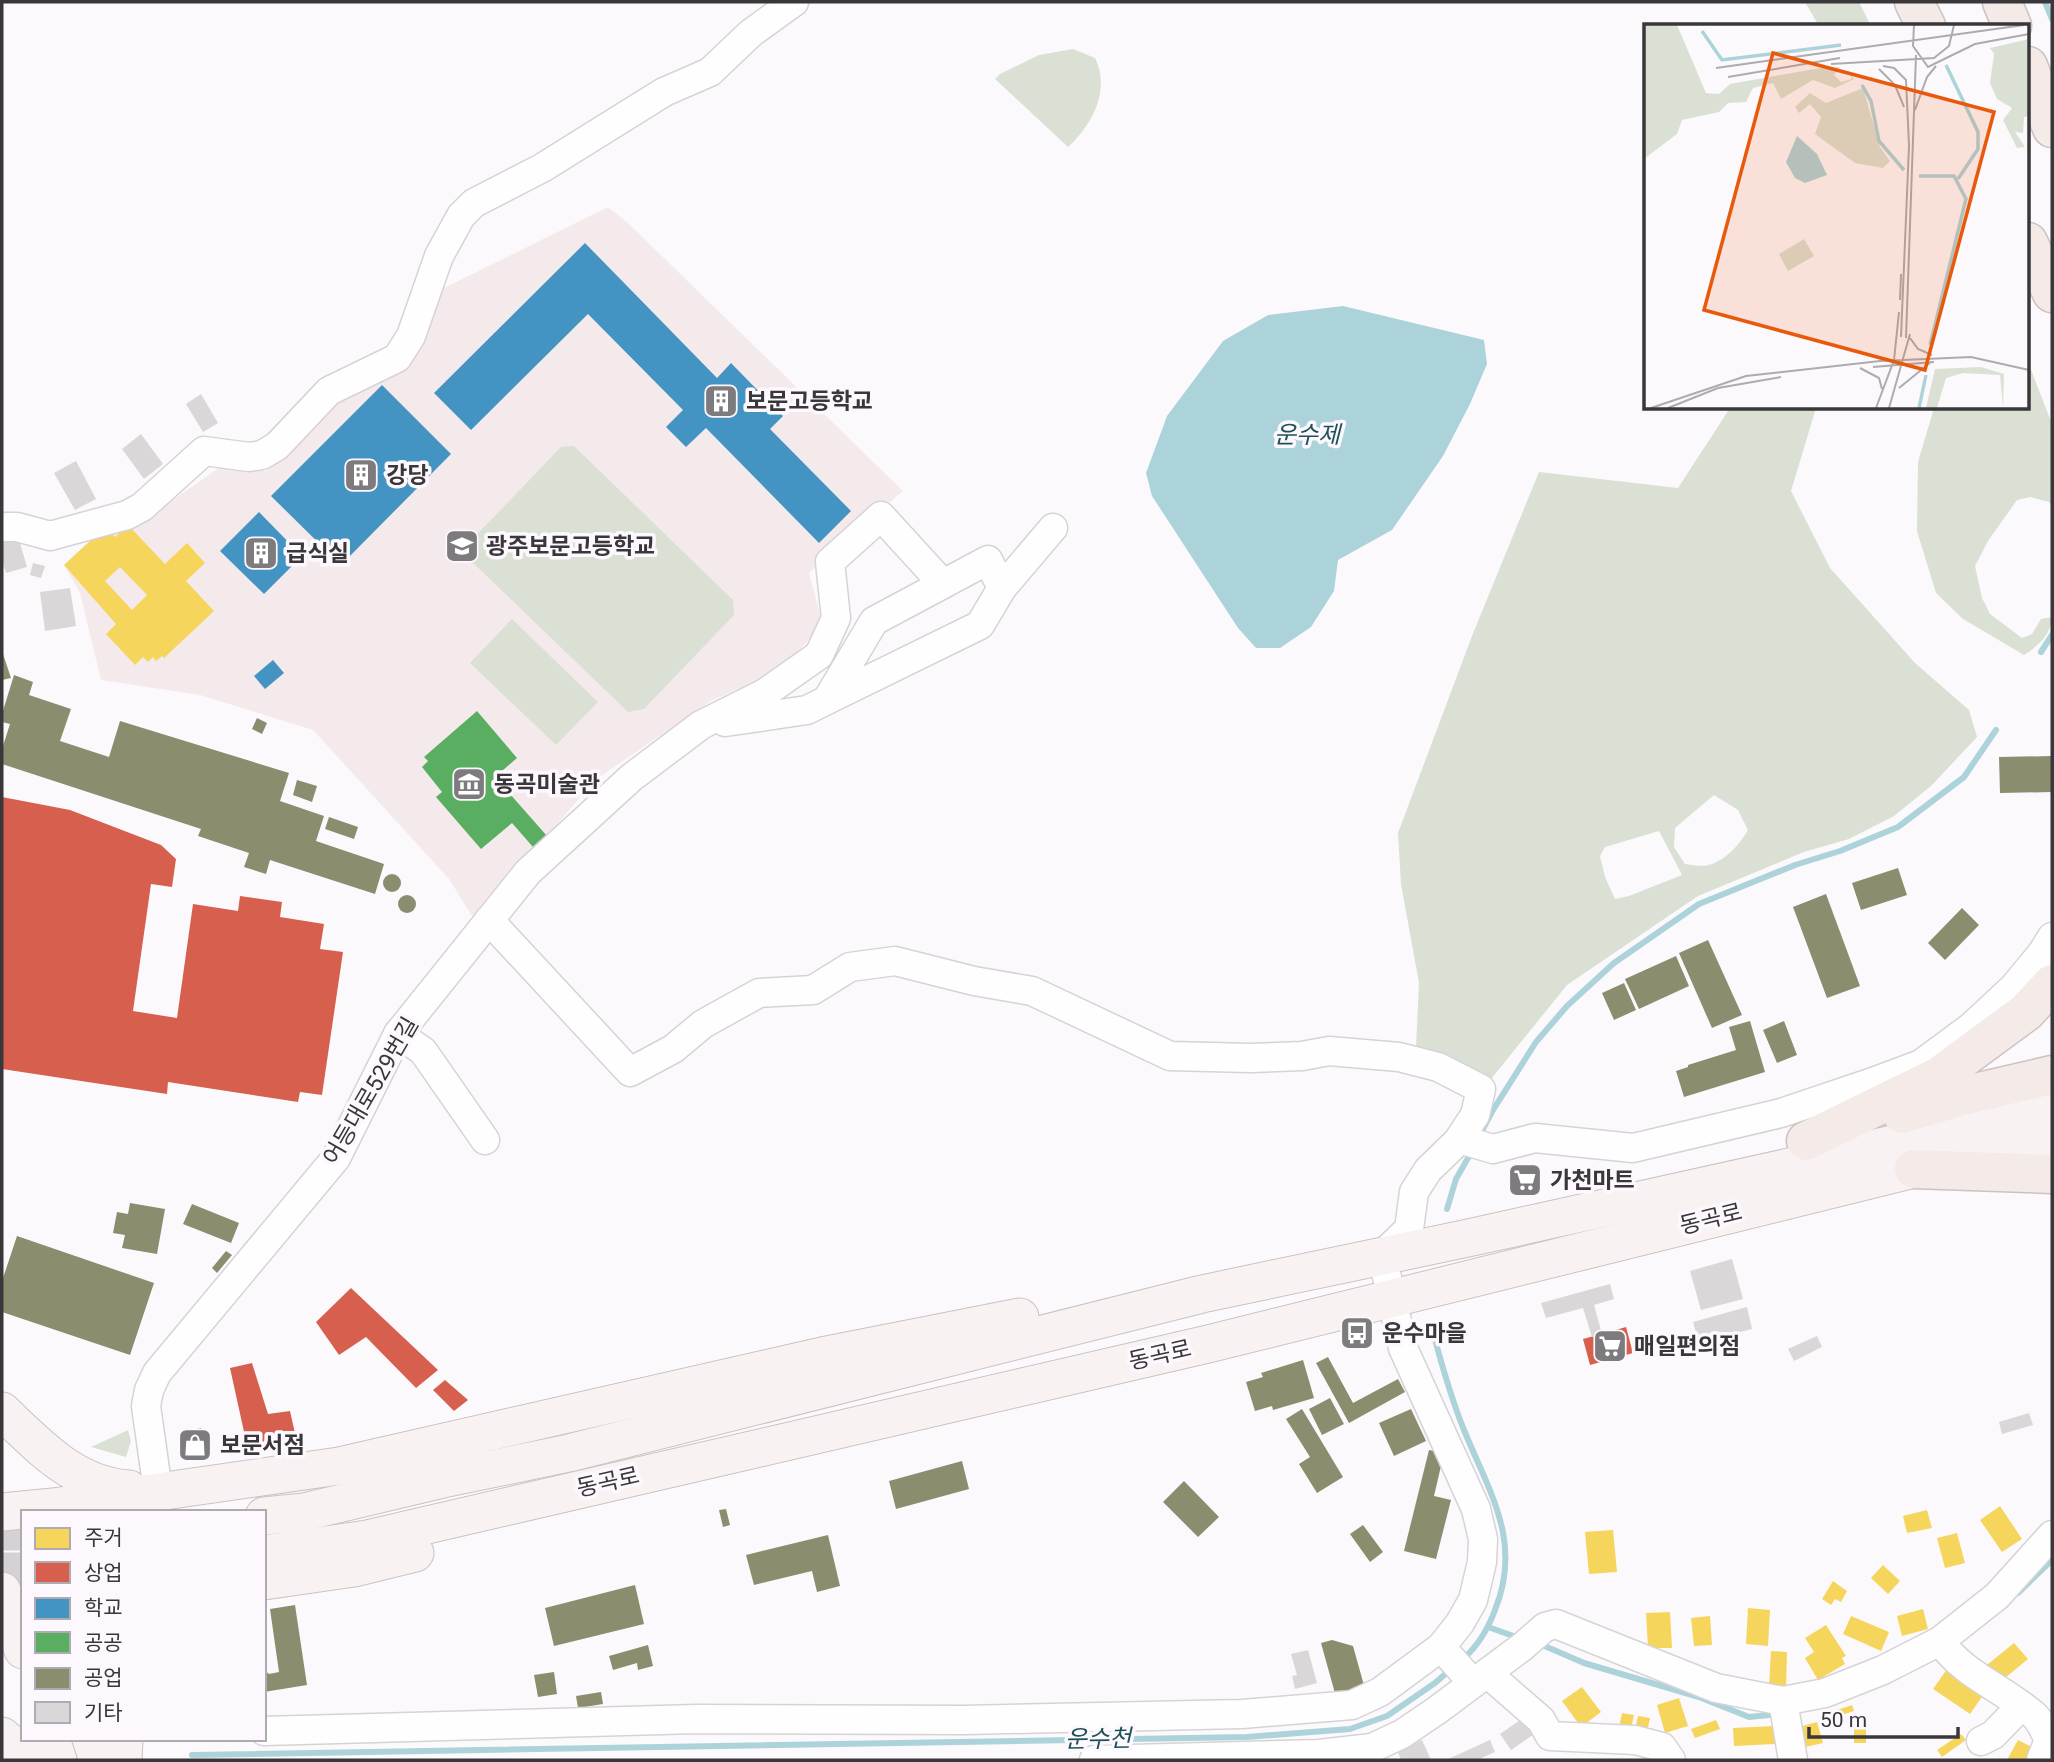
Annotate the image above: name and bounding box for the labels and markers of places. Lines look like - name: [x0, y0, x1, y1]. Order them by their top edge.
- building icon: 보문고등학교: [702, 382, 740, 420]
- place label: 보문고등학교: [746, 388, 873, 415]
- building icon: 강당: [342, 456, 380, 494]
- place label: 강당: [386, 462, 428, 489]
- school or university icon: 광주보문고등학교: [443, 527, 481, 565]
- place label: 광주보문고등학교: [486, 533, 655, 560]
- building icon: 급식실: [242, 534, 280, 572]
- place label: 급식실: [286, 540, 349, 567]
- museum icon: 동곡미술관: [450, 765, 488, 803]
- place label: 동곡미술관: [494, 771, 600, 798]
- supermarket icon: 가천마트: [1506, 1161, 1544, 1199]
- place label: 가천마트: [1550, 1167, 1635, 1194]
- bus stop icon: 운수마을: [1338, 1314, 1376, 1352]
- place label: 운수마을: [1382, 1320, 1467, 1347]
- supermarket icon: 매일편의점: [1591, 1327, 1629, 1365]
- place label: 매일편의점: [1634, 1333, 1740, 1360]
- shop icon: 보문서점: [176, 1426, 214, 1464]
- place label: 보문서점: [220, 1432, 305, 1459]

